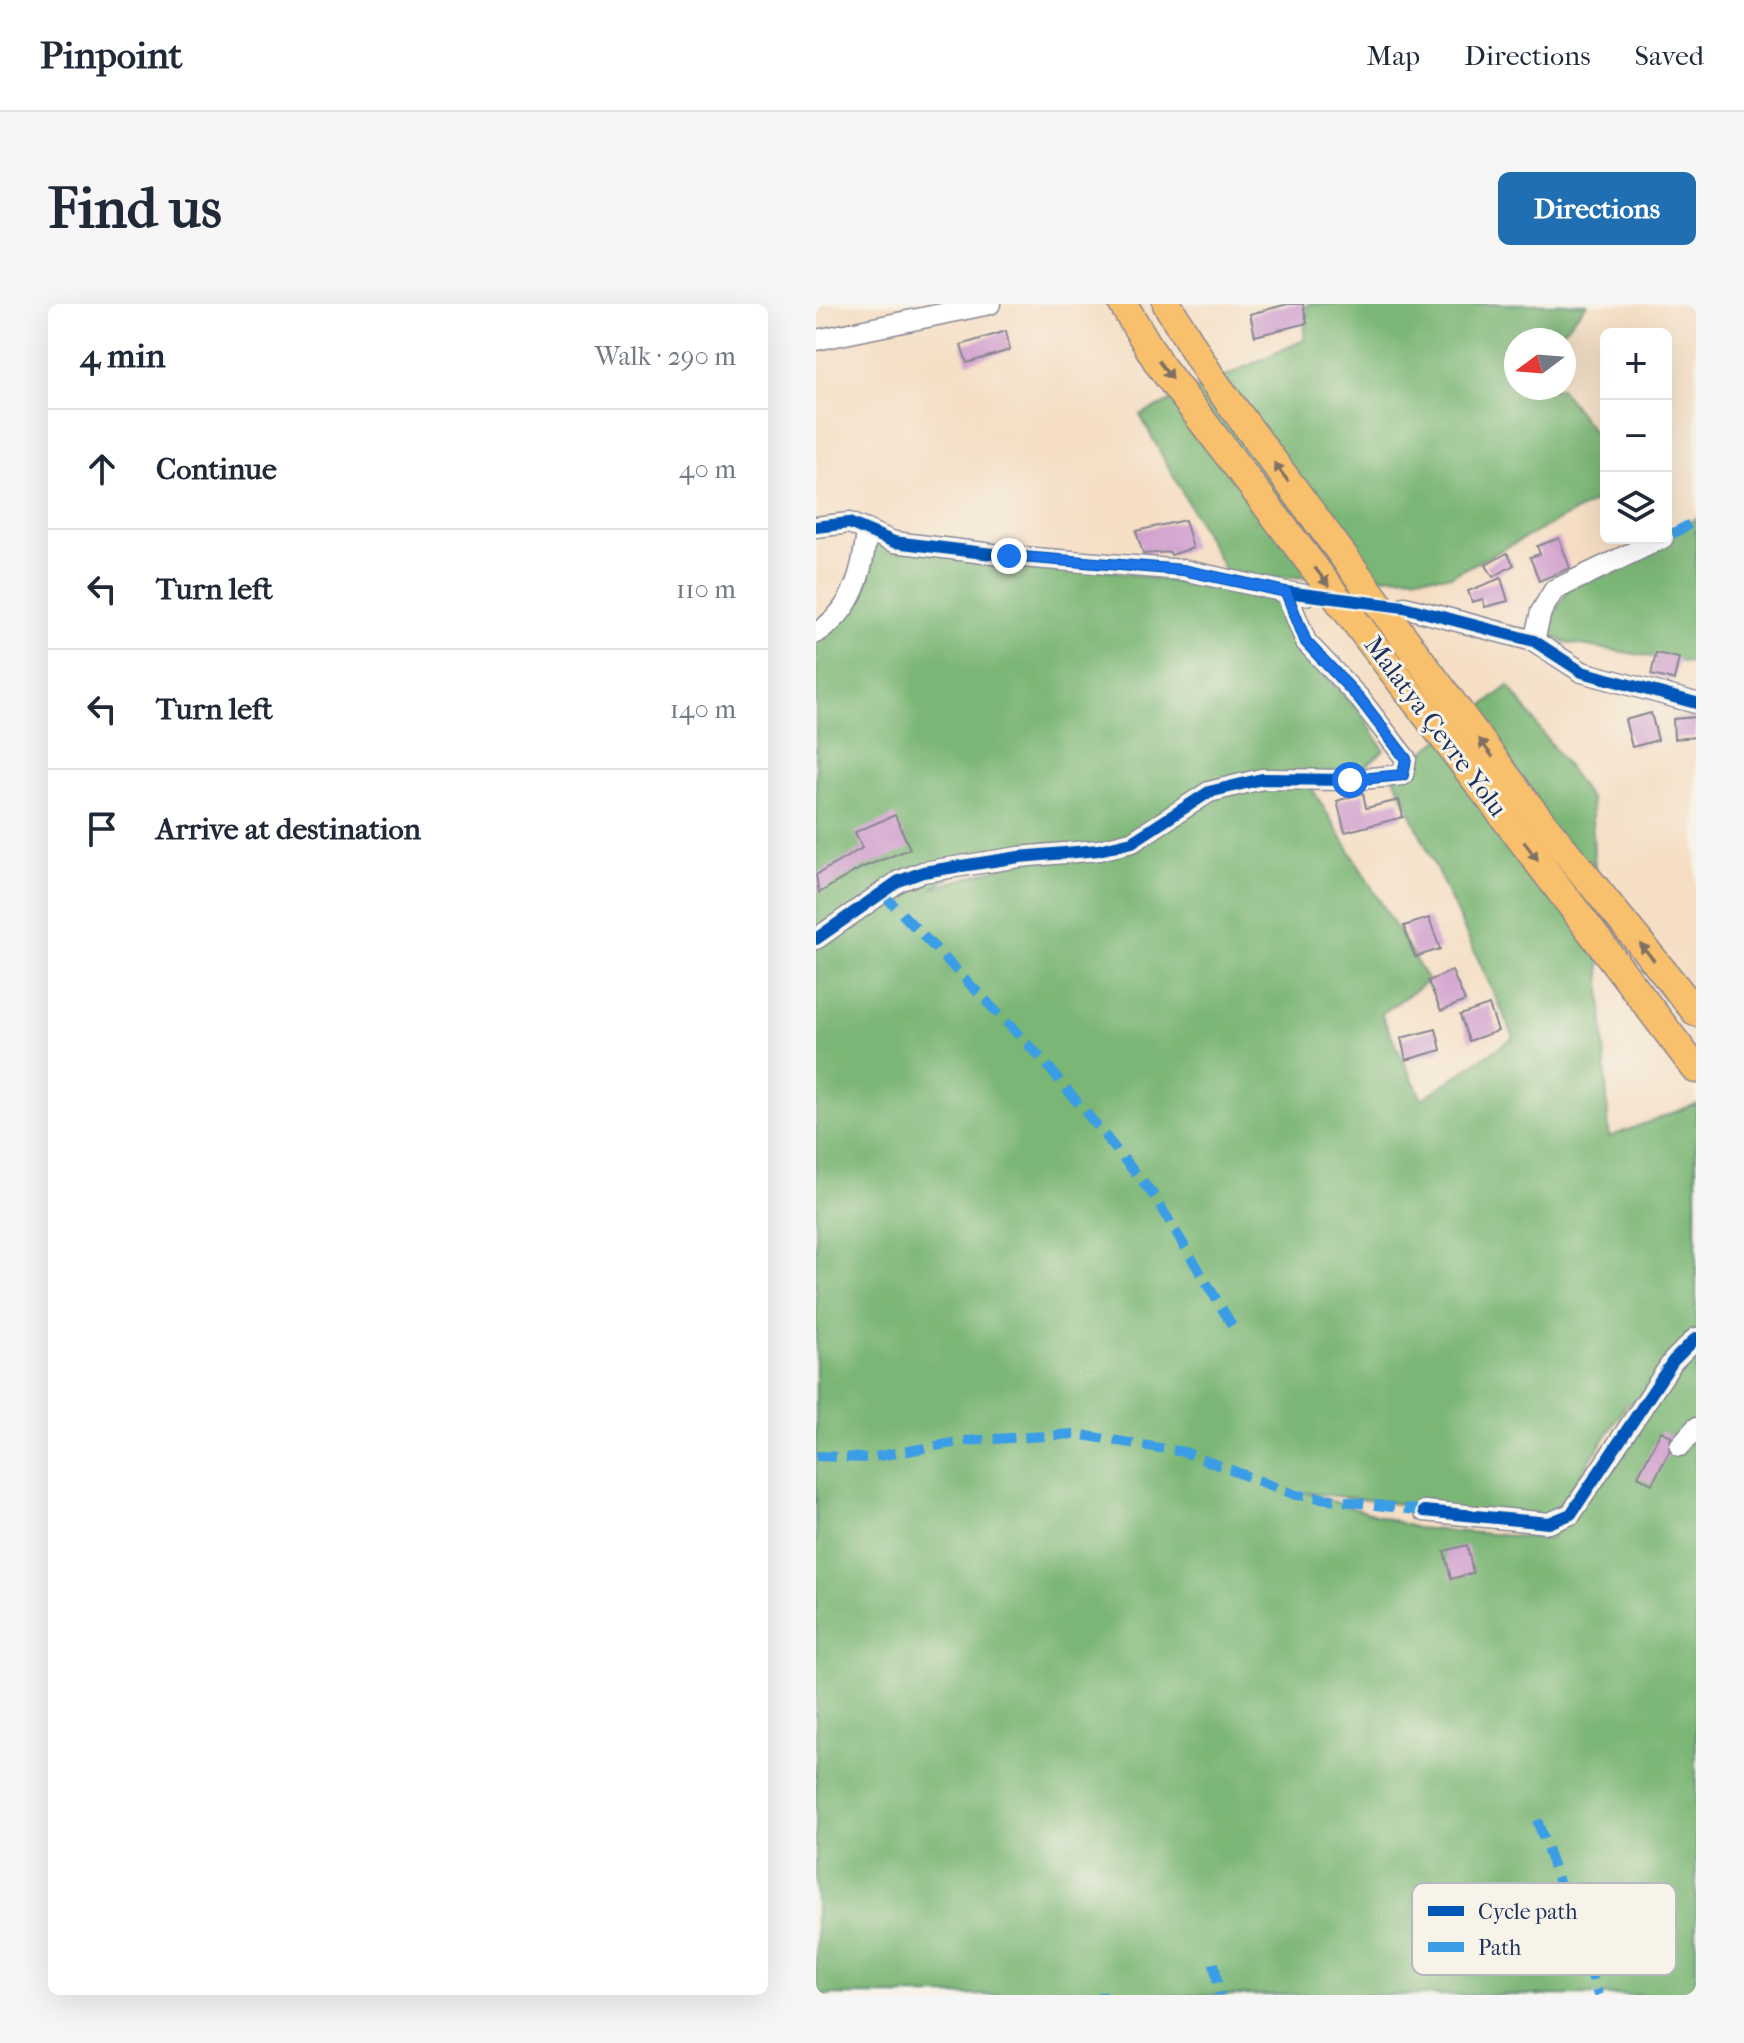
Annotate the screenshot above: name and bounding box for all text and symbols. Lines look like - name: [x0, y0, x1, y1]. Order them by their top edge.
- text: Pinpoint: [40, 33, 182, 78]
- text: Map: [1367, 39, 1420, 72]
- text: Directions: [1464, 39, 1591, 72]
- text: Saved: [1635, 39, 1704, 72]
- button: Directions: [1498, 172, 1696, 245]
- text: Find us: [48, 176, 222, 241]
- north arrow: [1504, 328, 1576, 400]
- map controls: [1600, 328, 1672, 544]
- button: +: [1600, 328, 1672, 400]
- text: 4 min: [80, 336, 165, 376]
- text: Walk · 290 m: [595, 341, 736, 372]
- one-way arrow: [1156, 360, 1172, 381]
- button: −: [1600, 400, 1672, 472]
- icon: ahead: [80, 447, 124, 491]
- text: Continue: [156, 452, 277, 487]
- text: 40 m: [679, 454, 736, 485]
- one-way arrow: [1274, 461, 1289, 482]
- button: layers: [1600, 472, 1672, 544]
- route end: [991, 538, 1027, 574]
- icon: left: [80, 567, 124, 611]
- one-way arrow: [1314, 567, 1330, 587]
- text: Turn left: [156, 572, 273, 607]
- text: 110 m: [676, 574, 736, 605]
- street label: Malatya Çevre Yolu: [1358, 630, 1514, 823]
- icon: left: [80, 687, 124, 731]
- text: Turn left: [156, 692, 273, 727]
- text: 140 m: [670, 694, 736, 725]
- one-way arrow: [1478, 738, 1494, 758]
- route start: [1332, 762, 1368, 798]
- icon: arrive: [80, 807, 124, 851]
- text: Arrive at destination: [156, 812, 421, 847]
- one-way arrow: [1522, 840, 1538, 861]
- one-way arrow: [1639, 942, 1656, 962]
- legend: [1412, 1883, 1676, 1975]
- text: Cycle path: [1478, 1899, 1578, 1925]
- text: Path: [1478, 1935, 1522, 1961]

